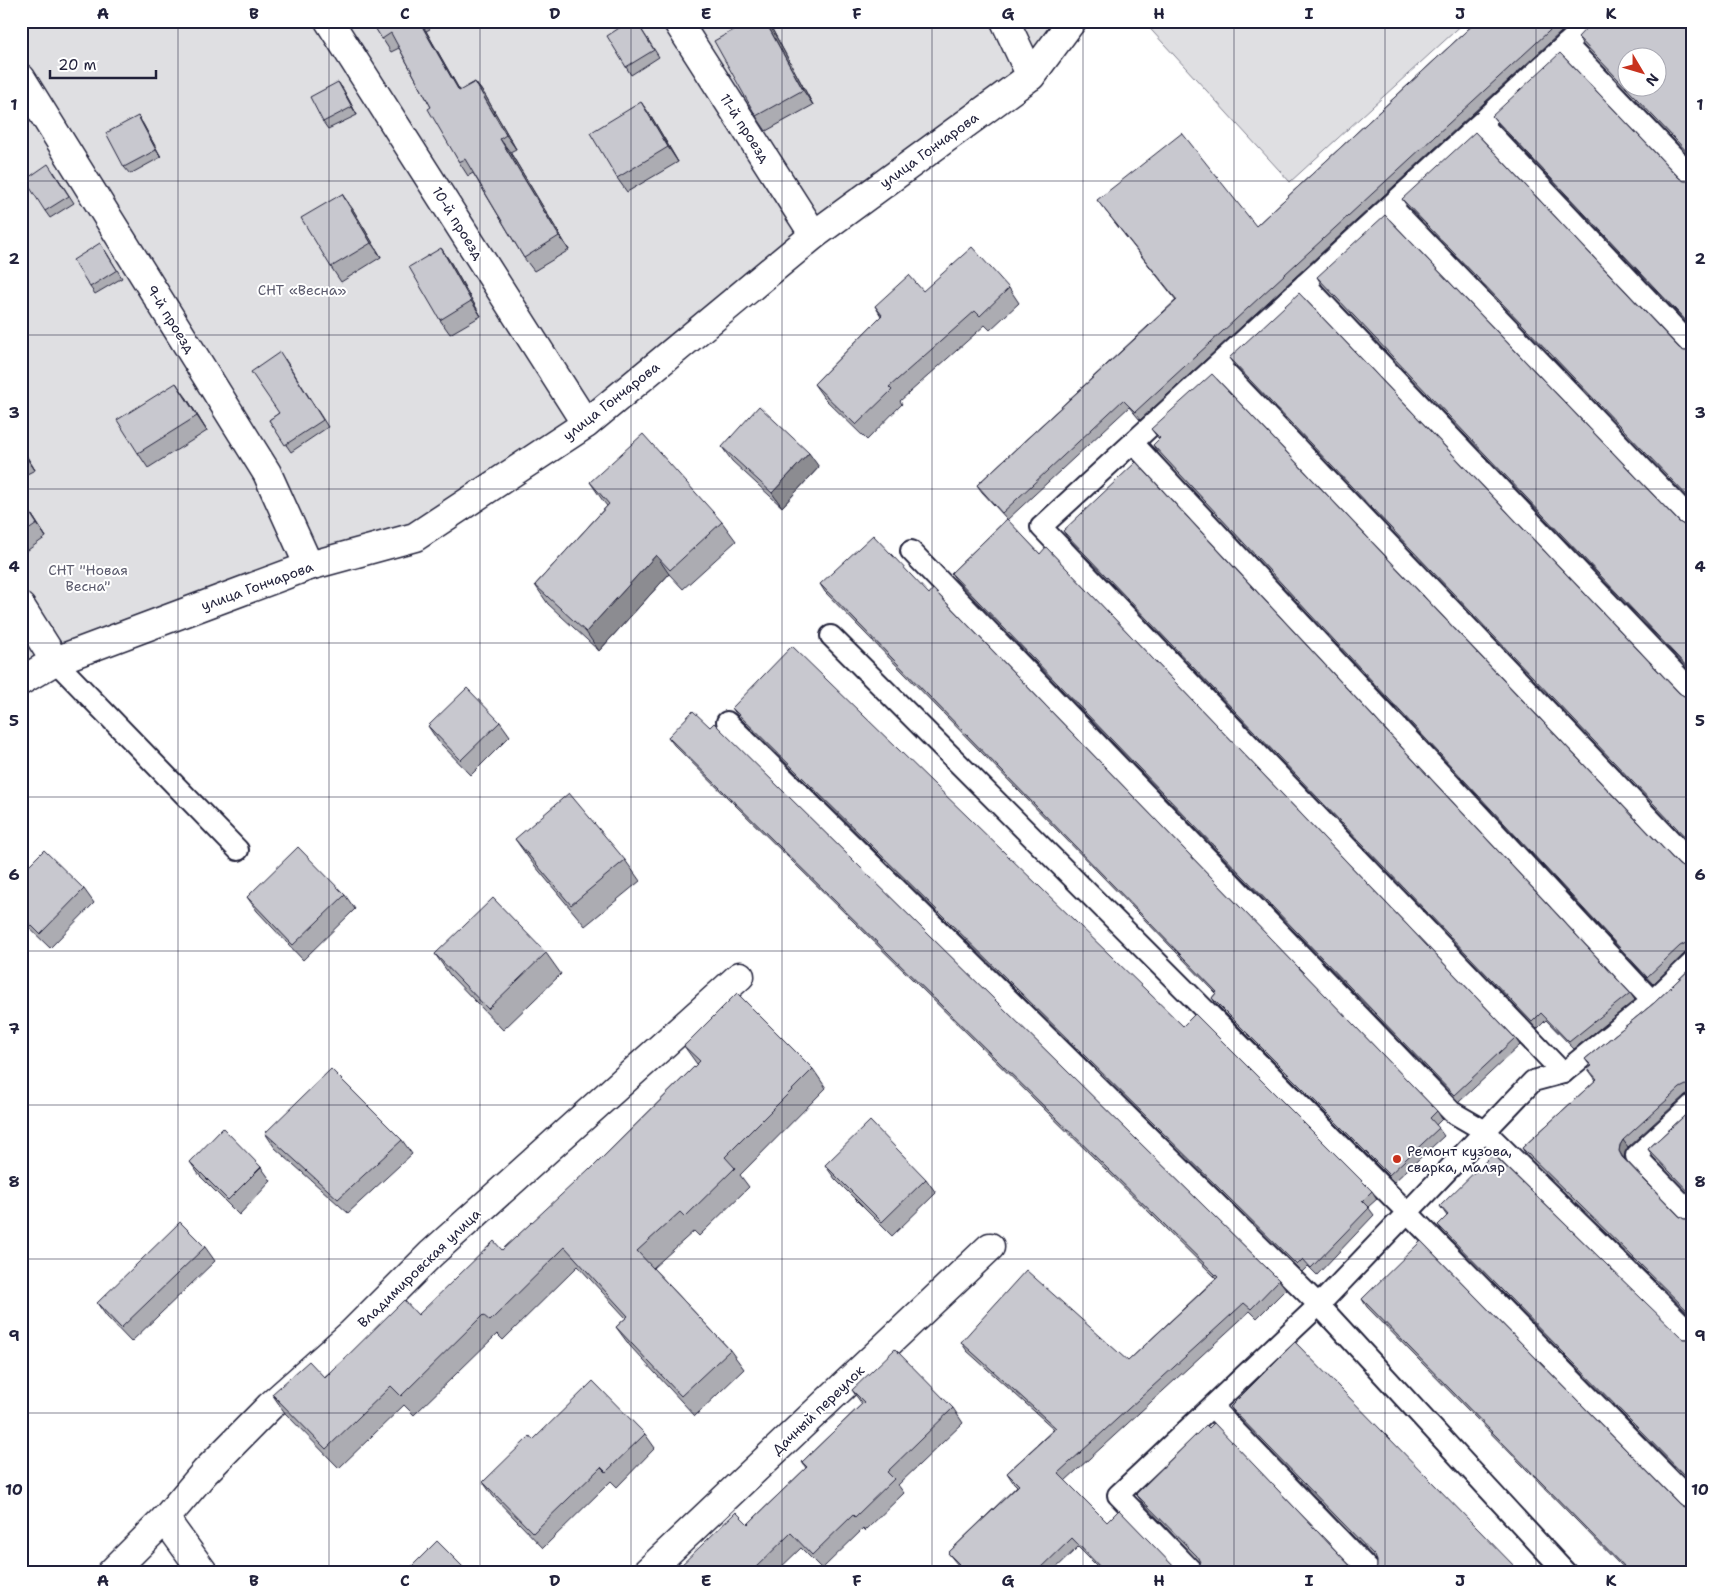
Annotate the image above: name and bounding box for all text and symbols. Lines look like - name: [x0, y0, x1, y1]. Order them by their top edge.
- text: A: [97, 3, 109, 24]
- text: B: [249, 3, 259, 24]
- text: C: [400, 3, 410, 24]
- text: D: [549, 3, 561, 24]
- text: E: [701, 3, 711, 24]
- text: F: [852, 3, 862, 24]
- text: G: [1002, 3, 1015, 24]
- text: H: [1153, 3, 1165, 24]
- text: I: [1305, 3, 1314, 24]
- text: J: [1455, 3, 1465, 24]
- text: K: [1606, 3, 1617, 24]
- scale bar: [50, 48, 156, 80]
- north arrow: [1616, 48, 1666, 98]
- text: 20 m: [58, 55, 97, 75]
- text: N: [1642, 70, 1663, 90]
- street label: 11-й проезд: [716, 90, 774, 166]
- text: 1: [10, 94, 18, 115]
- text: 1: [1696, 94, 1704, 115]
- street label: улица Гончарова: [876, 108, 982, 192]
- street label: 10-й проезд: [428, 183, 488, 263]
- text: 2: [8, 248, 20, 269]
- text: 2: [1694, 248, 1706, 269]
- park label: СНТ «Весна»: [258, 281, 346, 299]
- street label: 9-й проезд: [143, 282, 199, 357]
- street label: улица Гончарова: [559, 357, 663, 444]
- text: 3: [8, 402, 20, 423]
- text: 3: [1694, 402, 1706, 423]
- text: 4: [8, 556, 20, 577]
- text: 4: [1694, 556, 1706, 577]
- street label: улица Гончарова: [199, 557, 316, 615]
- park label: СНТ "Новая Весна": [48, 561, 128, 595]
- text: 5: [9, 710, 19, 731]
- text: 5: [1695, 710, 1705, 731]
- text: 6: [8, 864, 20, 885]
- text: 6: [1694, 864, 1706, 885]
- text: 7: [8, 1018, 20, 1039]
- text: 7: [1694, 1018, 1706, 1039]
- place label: Ремонт кузова, сварка, маляр: [1407, 1142, 1512, 1176]
- marker: Ремонт кузова, сварка, маляр: [1391, 1153, 1403, 1165]
- text: 8: [8, 1171, 20, 1192]
- text: 8: [1694, 1171, 1706, 1192]
- street label: Владимировская улица: [354, 1204, 484, 1331]
- text: 9: [8, 1325, 20, 1346]
- text: 9: [1694, 1325, 1706, 1346]
- street label: Дачный переулок: [768, 1361, 868, 1459]
- text: 10: [5, 1479, 23, 1500]
- text: 10: [1691, 1479, 1709, 1500]
- text: A: [97, 1570, 109, 1591]
- text: B: [249, 1570, 259, 1591]
- text: C: [400, 1570, 410, 1591]
- text: D: [549, 1570, 561, 1591]
- text: E: [701, 1570, 711, 1591]
- text: F: [852, 1570, 862, 1591]
- text: G: [1002, 1570, 1015, 1591]
- text: H: [1153, 1570, 1165, 1591]
- text: I: [1305, 1570, 1314, 1591]
- text: J: [1455, 1570, 1465, 1591]
- text: K: [1606, 1570, 1617, 1591]

